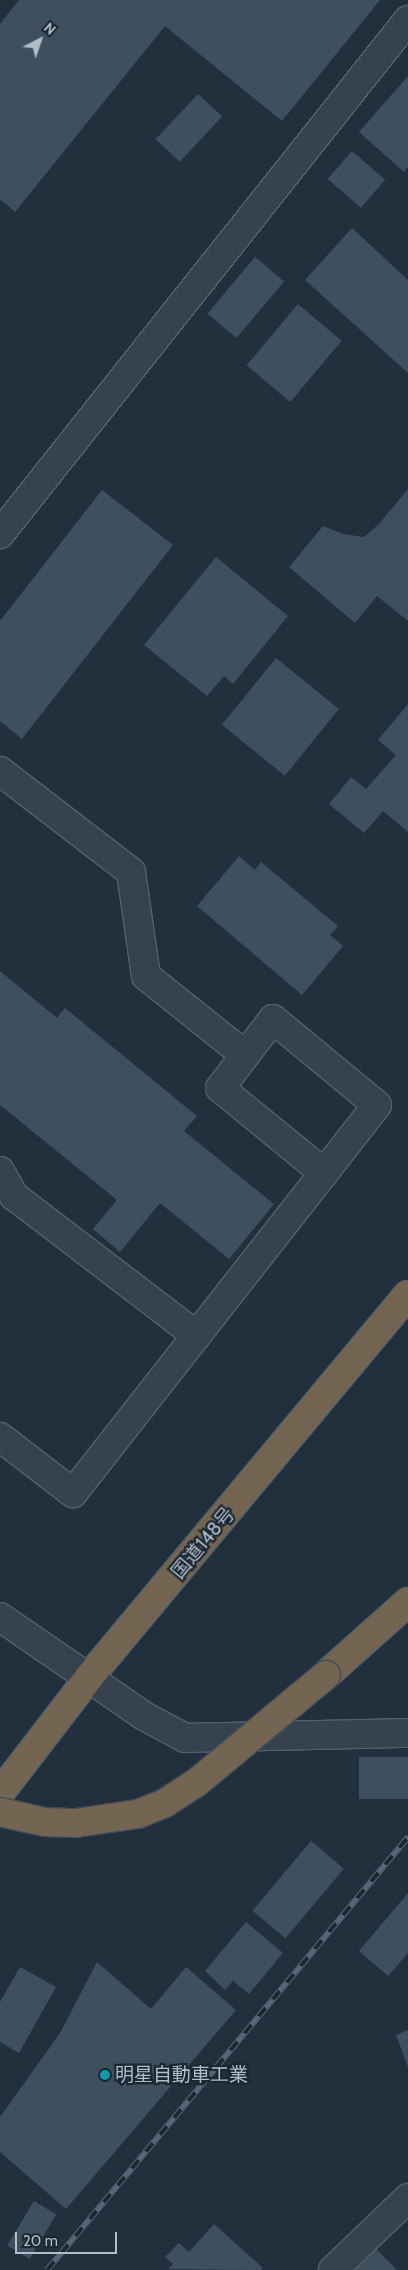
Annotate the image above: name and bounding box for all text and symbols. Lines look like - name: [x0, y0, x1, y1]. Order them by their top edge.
- north arrow: [15, 15, 65, 65]
- text: N: [40, 19, 59, 39]
- street label: 国道148号: [167, 1503, 239, 1583]
- place label: 明星自動車工業: [115, 2064, 248, 2086]
- marker: 明星自動車工業: [99, 2069, 111, 2081]
- scale bar: [18, 2222, 120, 2254]
- text: 20 m: [23, 2232, 58, 2250]

